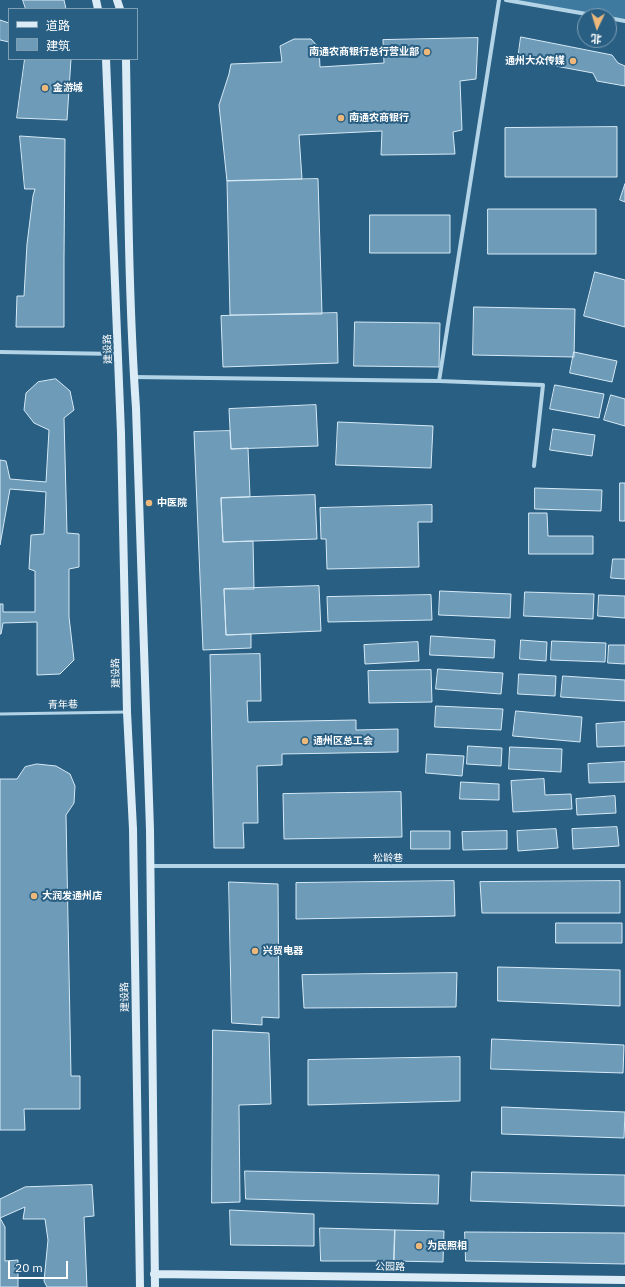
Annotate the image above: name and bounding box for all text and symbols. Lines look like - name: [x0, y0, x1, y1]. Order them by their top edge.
- legend: [8, 8, 138, 60]
- north arrow: [577, 8, 617, 48]
- text: 道路: [46, 18, 70, 33]
- text: 北: [590, 32, 602, 46]
- text: 建筑: [46, 38, 70, 53]
- place label: 南通农商银行总行营业部: [309, 46, 419, 58]
- marker: 南通农商银行总行营业部: [422, 47, 432, 57]
- place label: 通州大众传媒: [505, 55, 565, 67]
- marker: 通州大众传媒: [568, 56, 578, 66]
- place label: 金游城: [53, 82, 83, 94]
- marker: 金游城: [40, 83, 50, 93]
- place label: 南通农商银行: [349, 112, 409, 124]
- marker: 南通农商银行: [336, 113, 346, 123]
- street label: 建设路: [101, 334, 115, 364]
- place label: 中医院: [157, 497, 187, 509]
- marker: 中医院: [144, 498, 154, 508]
- street label: 建设路: [110, 658, 122, 688]
- street label: 青年巷: [48, 699, 78, 711]
- place label: 通州区总工会: [313, 735, 373, 747]
- marker: 通州区总工会: [300, 736, 310, 746]
- street label: 松龄巷: [373, 852, 403, 864]
- place label: 大润发通州店: [42, 890, 102, 902]
- marker: 大润发通州店: [29, 891, 39, 901]
- place label: 兴贸电器: [263, 945, 303, 957]
- marker: 兴贸电器: [250, 946, 260, 956]
- street label: 建设路: [119, 982, 131, 1012]
- place label: 为民照相: [427, 1240, 467, 1252]
- marker: 为民照相: [414, 1241, 424, 1251]
- scale bar: [10, 1253, 70, 1279]
- text: 20 m: [15, 1260, 43, 1275]
- street label: 公园路: [375, 1261, 405, 1273]

